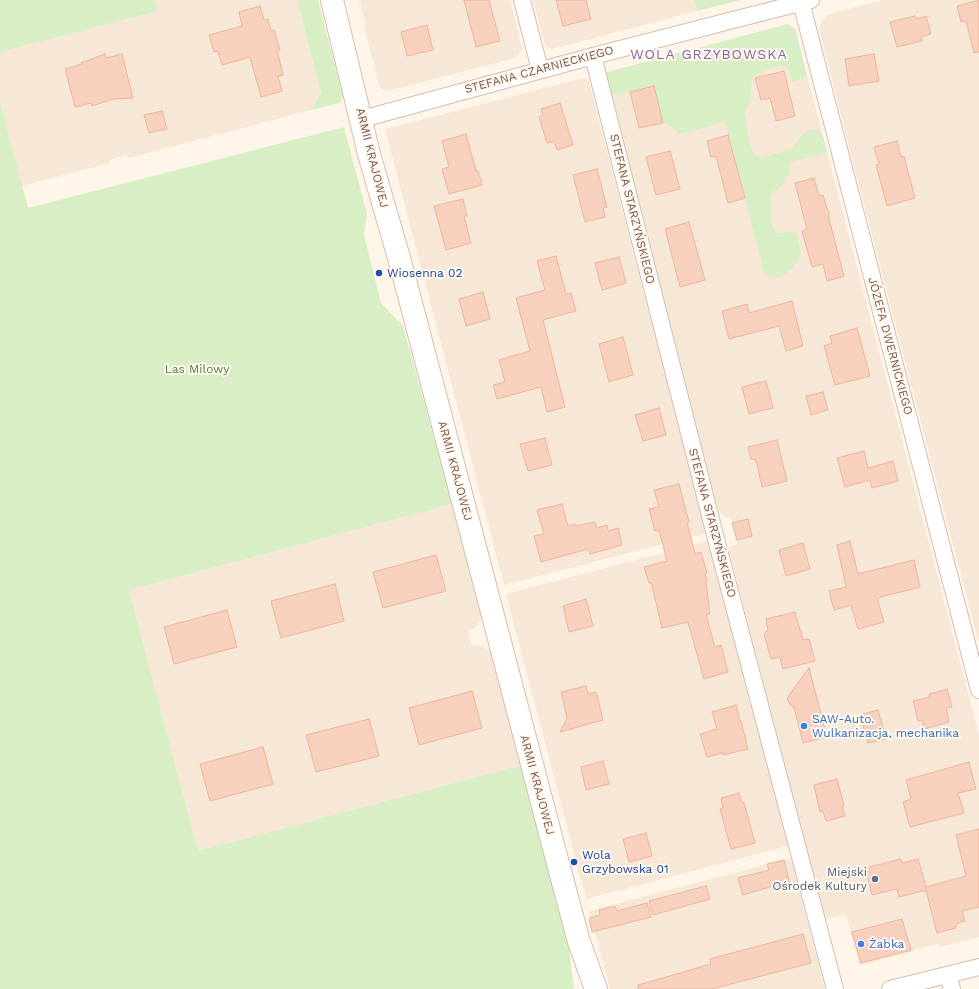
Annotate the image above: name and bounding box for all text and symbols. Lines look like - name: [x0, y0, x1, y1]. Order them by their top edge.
- street label: STEFANA CZARNIECKIEGO: [463, 43, 615, 97]
- district label: WOLA GRZYBOWSKA: [630, 47, 788, 63]
- street label: ARMII KRAJOWEJ: [353, 106, 391, 210]
- street label: STEFANA STARZYŃSKIEGO: [606, 132, 658, 286]
- place label: Wiosenna 02: [387, 266, 462, 280]
- marker: Wiosenna 02: [374, 268, 384, 278]
- street label: JÓZEFA DWERNICKIEGO: [865, 275, 915, 417]
- park label: Las Milowy: [165, 362, 229, 376]
- street label: ARMII KRAJOWEJ: [435, 420, 475, 522]
- street label: STEFANA STARZYŃSKIEGO: [685, 447, 739, 599]
- place label: SAW-Auto. Wulkanizacja, mechanika: [812, 712, 959, 740]
- marker: SAW-Auto. Wulkanizacja, mechanika: [799, 721, 809, 731]
- street label: ARMII KRAJOWEJ: [517, 734, 557, 836]
- place label: Wola Grzybowska 01: [582, 848, 669, 876]
- marker: Wola Grzybowska 01: [569, 857, 579, 867]
- place label: Miejski Ośrodek Kultury: [773, 865, 867, 893]
- marker: Miejski Ośrodek Kultury: [870, 874, 880, 884]
- place label: Żabka: [869, 937, 904, 951]
- marker: Żabka: [856, 939, 866, 949]

